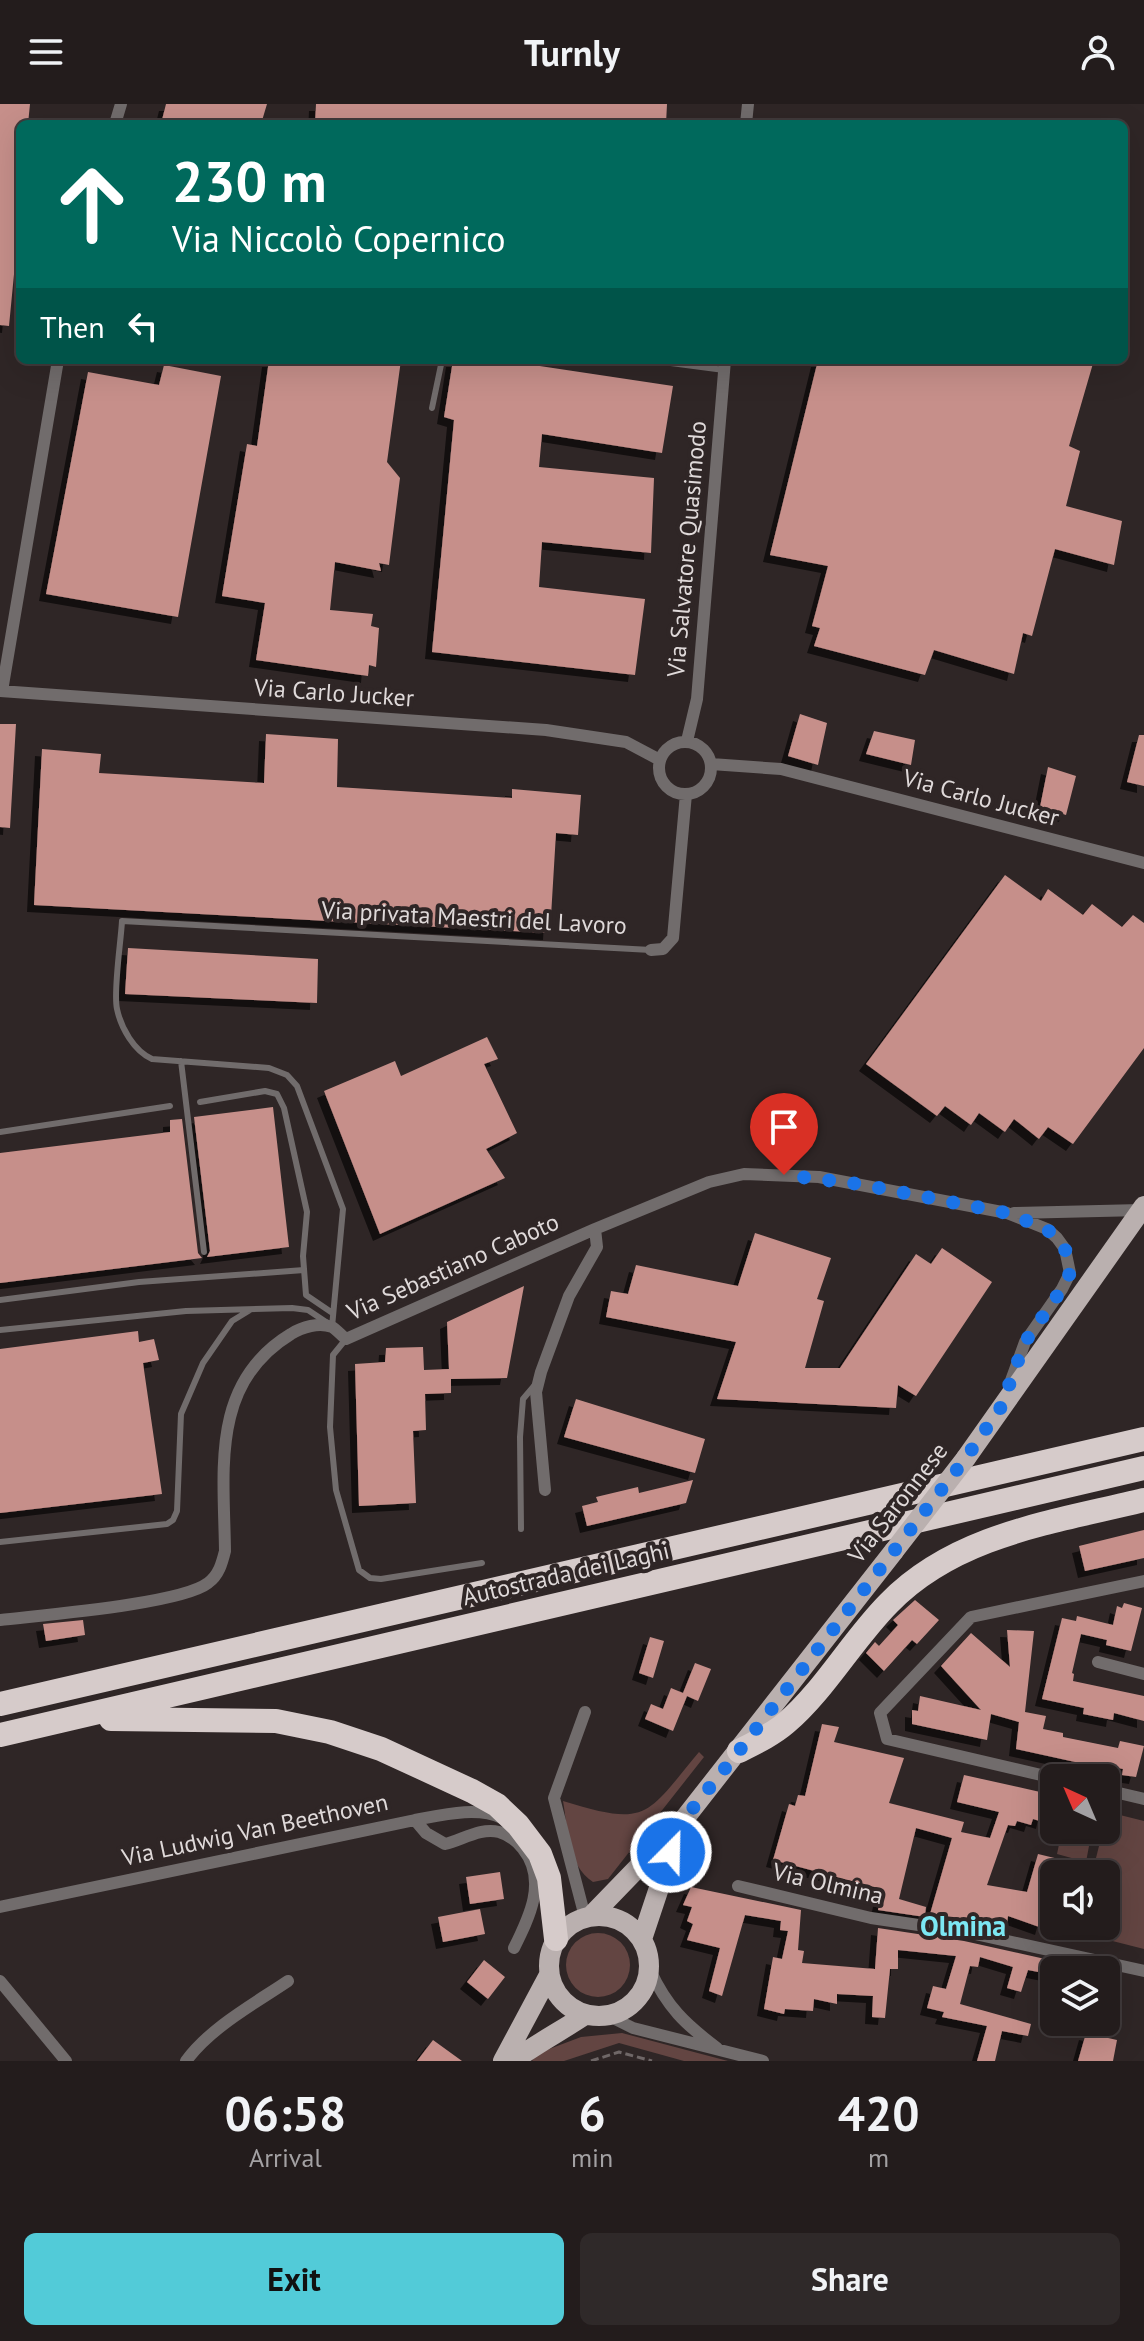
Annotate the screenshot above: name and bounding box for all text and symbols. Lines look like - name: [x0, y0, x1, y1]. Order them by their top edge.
- text: Turnly: [524, 29, 620, 76]
- icon: menu: [24, 30, 68, 74]
- icon: person: [1076, 30, 1120, 74]
- text: 230 m: [172, 145, 327, 217]
- icon: ahead: [40, 152, 144, 256]
- text: Via Niccolò Copernico: [172, 215, 506, 262]
- icon: left: [121, 304, 165, 348]
- text: Then: [40, 307, 105, 346]
- street label: Via Salvatore Quasimodo: [660, 420, 713, 679]
- street label: Via Carlo Jucker: [252, 671, 415, 714]
- street label: Via Carlo Jucker: [899, 762, 1063, 833]
- street label: Via privata Maestri del Lavoro: [320, 894, 628, 941]
- pin: [750, 1093, 818, 1175]
- icon: arrive: [762, 1105, 806, 1149]
- street label: Via Sebastiano Caboto: [341, 1206, 564, 1328]
- street label: Via Saronnese: [840, 1436, 954, 1570]
- street label: Autostrada dei Laghi: [459, 1535, 672, 1612]
- north arrow: [1040, 1764, 1120, 1844]
- map controls: [1040, 1764, 1120, 2036]
- street label: Via Ludwig Van Beethoven: [118, 1786, 391, 1873]
- position arrow: [629, 1810, 713, 1894]
- street label: Via Olmina: [769, 1856, 887, 1911]
- button: sound: [1040, 1860, 1120, 1940]
- district label: Olmina: [920, 1907, 1006, 1944]
- button: layers: [1040, 1956, 1120, 2036]
- text: 06:58: [225, 2082, 346, 2144]
- text: 6: [578, 2082, 606, 2144]
- text: 420: [838, 2082, 919, 2144]
- text: Arrival: [249, 2141, 322, 2174]
- text: min: [571, 2141, 613, 2174]
- text: m: [868, 2141, 889, 2174]
- button: Exit: [24, 2233, 564, 2325]
- button: Share: [580, 2233, 1120, 2325]

